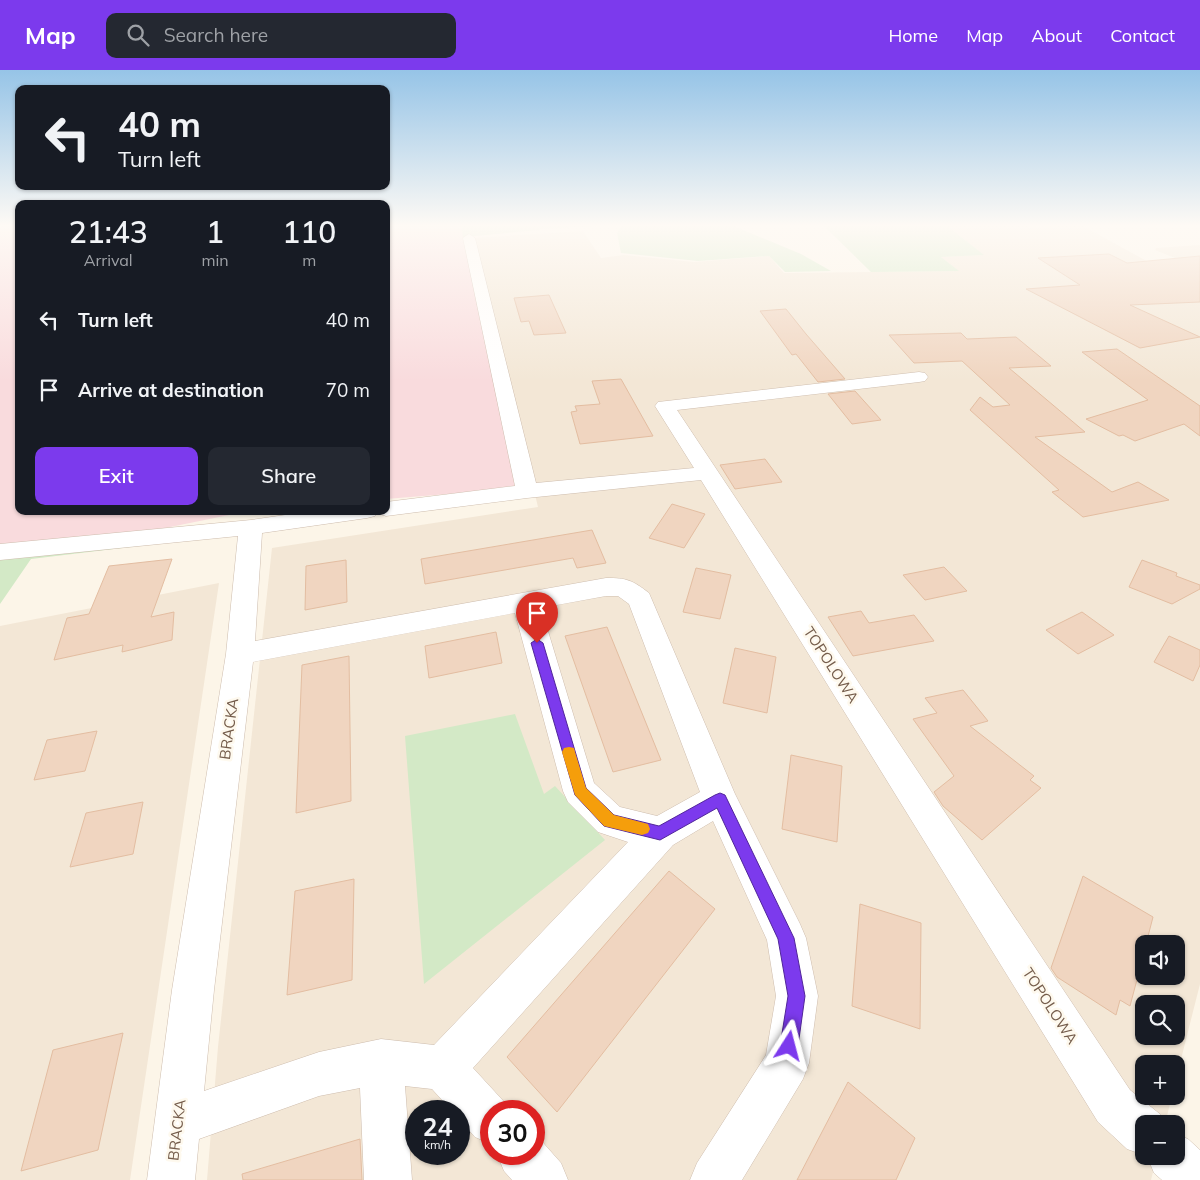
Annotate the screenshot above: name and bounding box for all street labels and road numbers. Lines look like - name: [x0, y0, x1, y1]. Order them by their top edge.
- street label: TOPOLOWA: [800, 623, 863, 706]
- street label: BRACKA: [215, 697, 242, 761]
- street label: TOPOLOWA: [1019, 964, 1082, 1047]
- street label: BRACKA: [163, 1098, 190, 1162]

